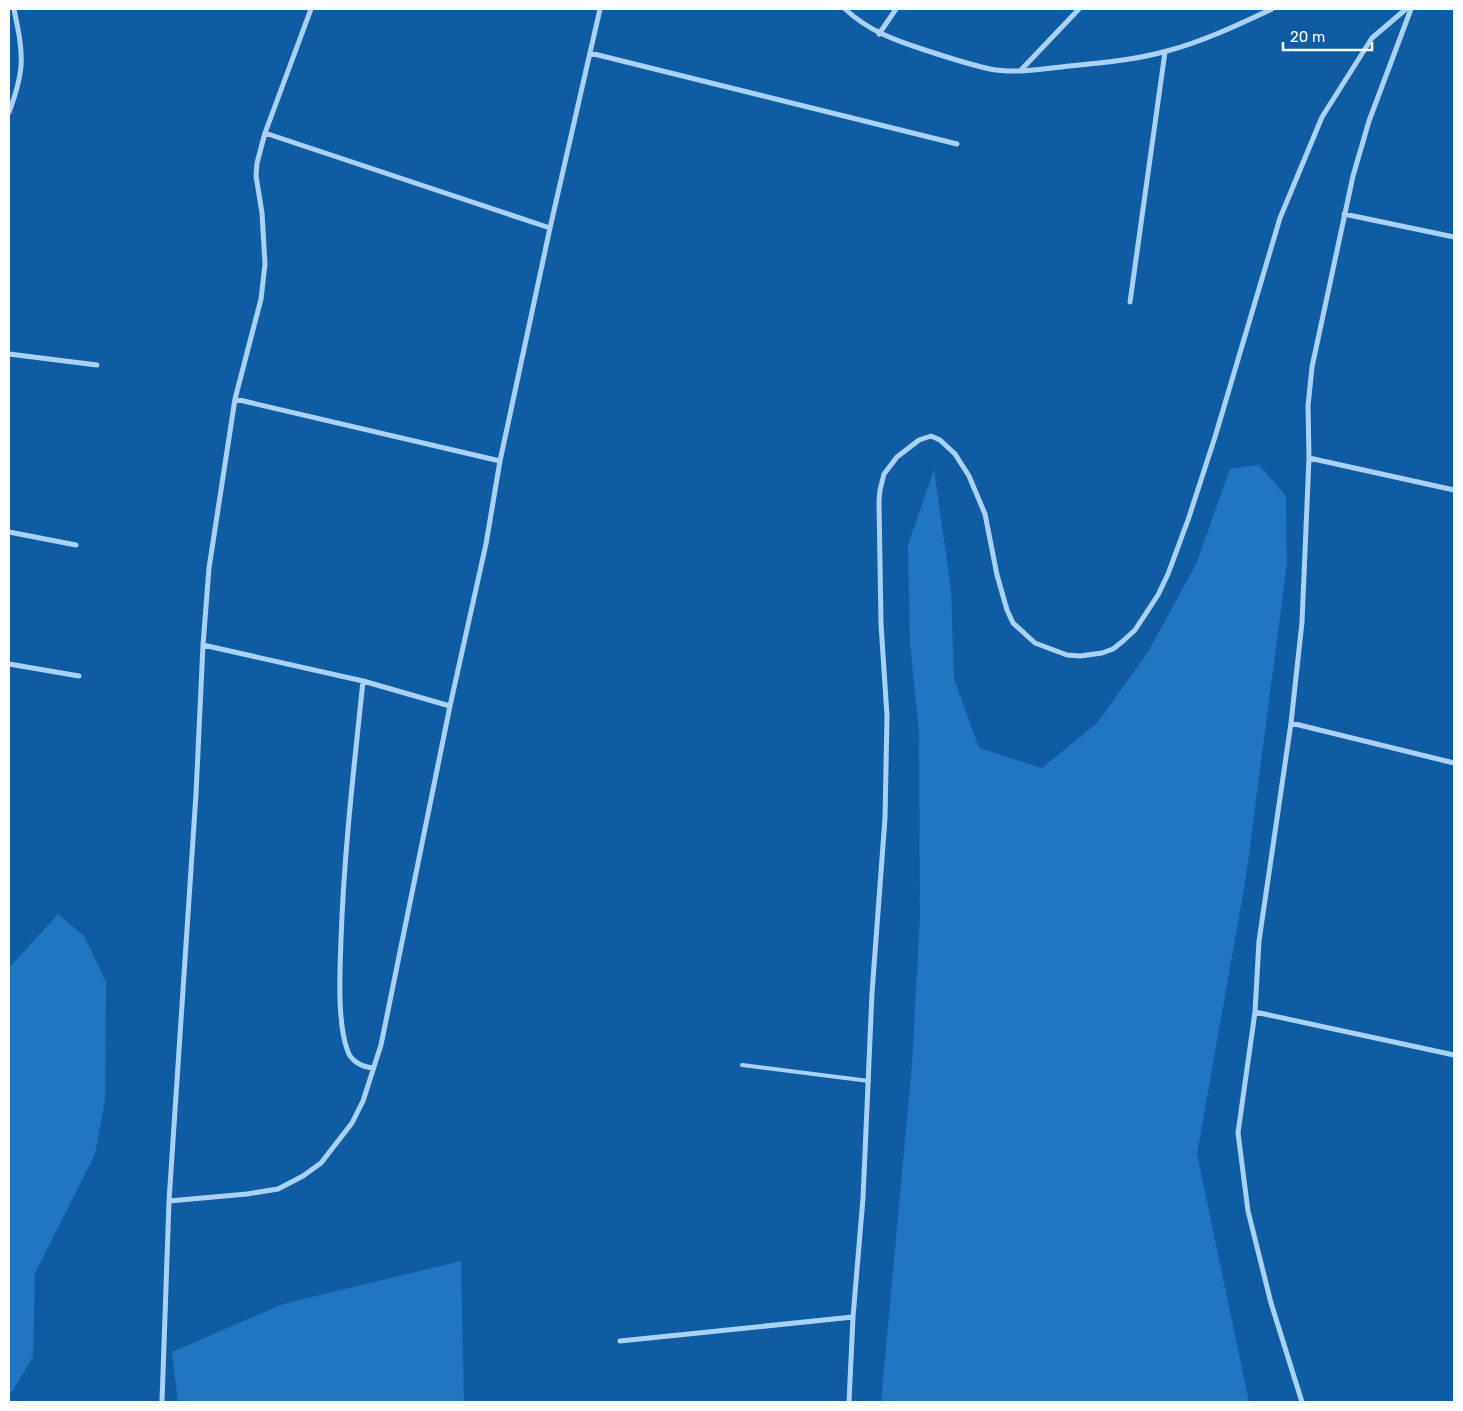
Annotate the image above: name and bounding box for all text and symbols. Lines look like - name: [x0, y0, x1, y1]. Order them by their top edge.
- scale bar: [1283, 20, 1372, 52]
- text: 20 m: [1290, 28, 1325, 46]

